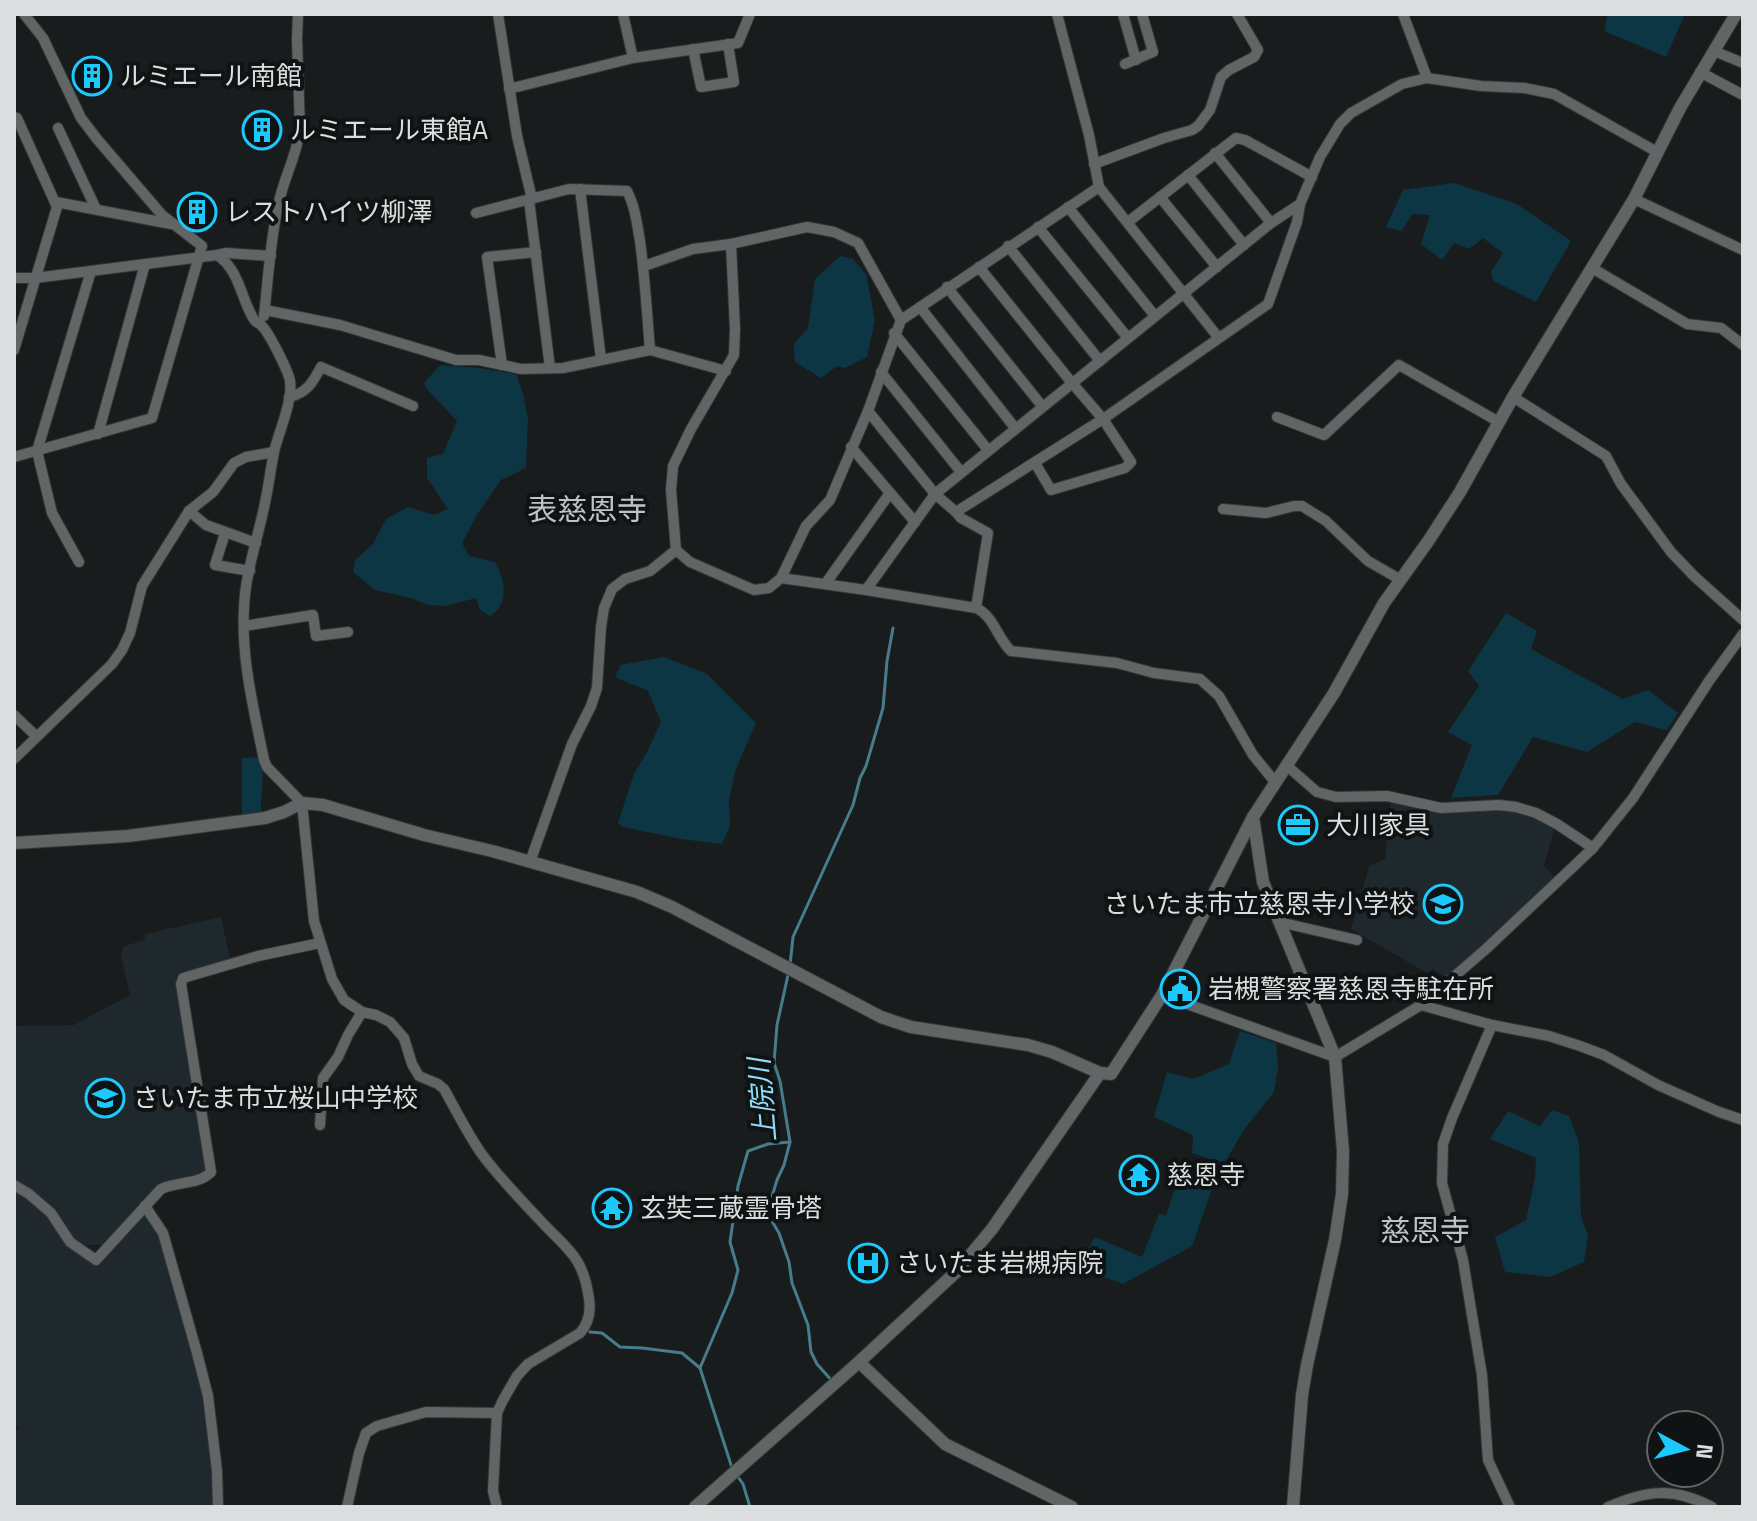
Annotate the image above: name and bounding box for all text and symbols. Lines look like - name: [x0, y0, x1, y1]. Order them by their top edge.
- building icon: ルミエール南館: [71, 55, 113, 97]
- place label: ルミエール南館: [120, 59, 302, 93]
- building icon: ルミエール東館A: [241, 109, 283, 151]
- place label: ルミエール東館A: [290, 113, 488, 147]
- building icon: レストハイツ柳澤: [176, 191, 218, 233]
- place label: レストハイツ柳澤: [225, 195, 432, 229]
- district label: 表慈恩寺: [527, 490, 647, 529]
- office icon: 大川家具: [1277, 804, 1319, 846]
- place label: 大川家具: [1326, 808, 1430, 842]
- school or university icon: さいたま市立慈恩寺小学校: [1422, 883, 1464, 925]
- place label: さいたま市立慈恩寺小学校: [1104, 887, 1415, 921]
- public building icon: 岩槻警察署慈恩寺駐在所: [1159, 968, 1201, 1010]
- place label: 岩槻警察署慈恩寺駐在所: [1208, 972, 1494, 1006]
- water label: 上院川: [740, 1054, 784, 1143]
- school or university icon: さいたま市立桜山中学校: [84, 1077, 126, 1119]
- place label: さいたま市立桜山中学校: [133, 1081, 418, 1115]
- temple icon: 慈恩寺: [1118, 1154, 1160, 1196]
- place label: 慈恩寺: [1167, 1158, 1245, 1192]
- temple icon: 玄奘三蔵霊骨塔: [591, 1187, 633, 1229]
- place label: 玄奘三蔵霊骨塔: [640, 1191, 822, 1225]
- district label: 慈恩寺: [1380, 1211, 1470, 1250]
- hospital icon: さいたま岩槻病院: [847, 1242, 889, 1284]
- place label: さいたま岩槻病院: [896, 1246, 1103, 1280]
- north arrow: [1645, 1409, 1725, 1489]
- text: N: [1690, 1442, 1720, 1460]

